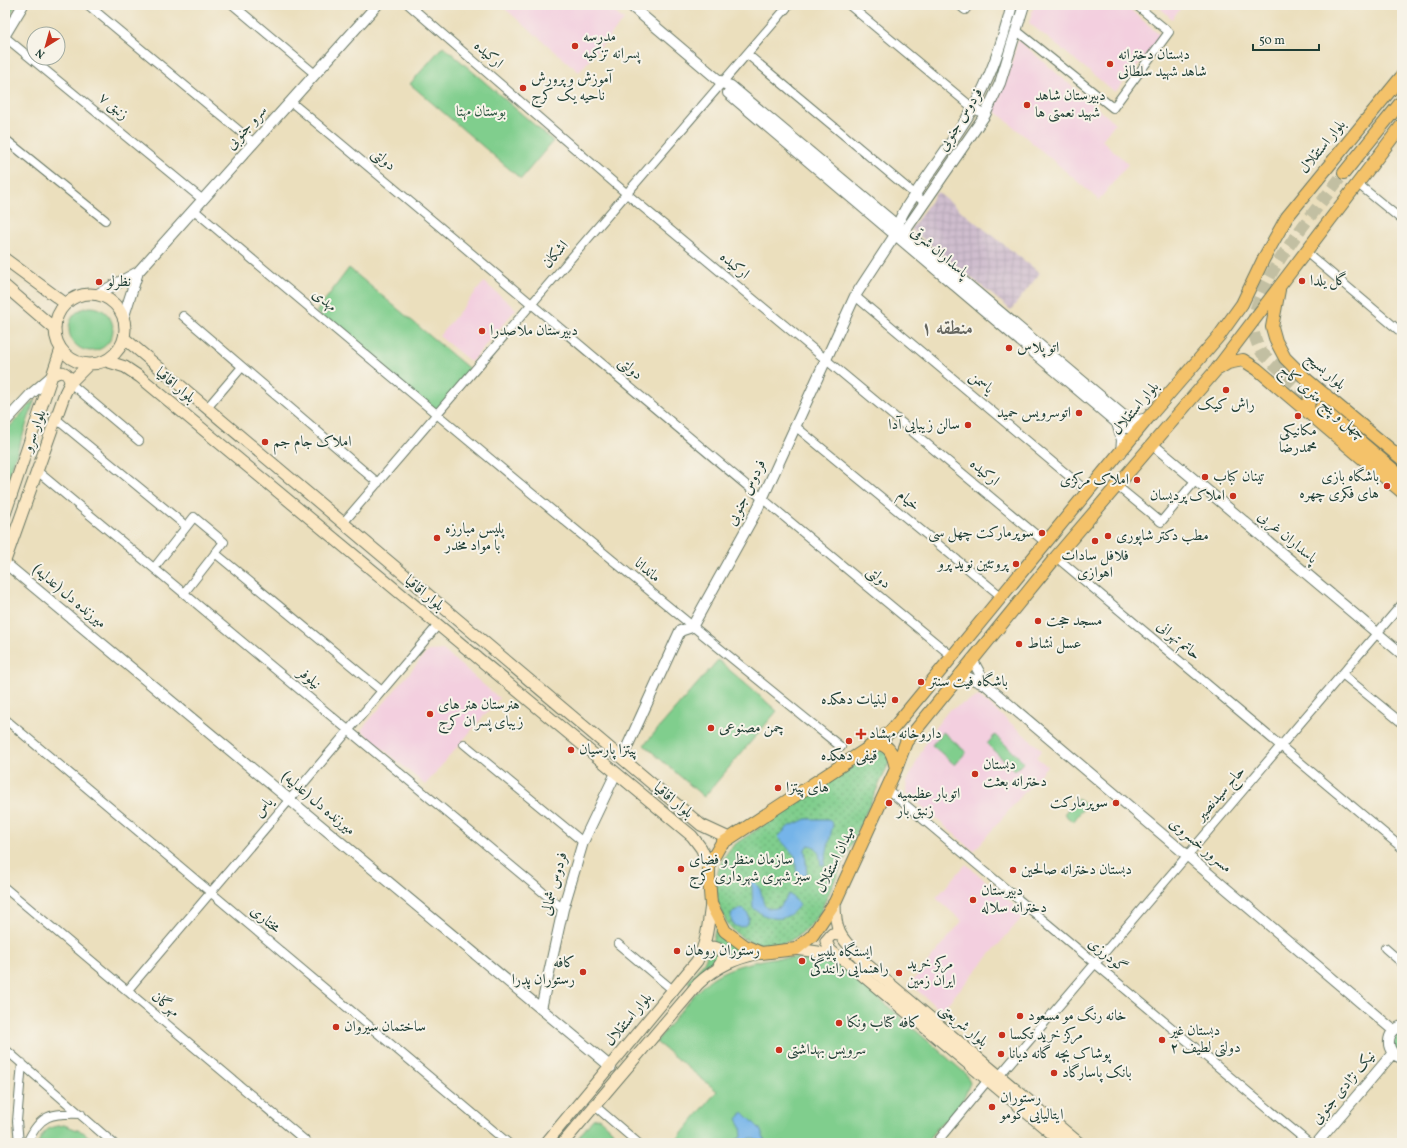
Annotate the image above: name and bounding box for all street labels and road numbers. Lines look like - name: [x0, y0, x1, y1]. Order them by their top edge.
- street label: ارکیده: [469, 36, 507, 74]
- street label: فردوس جنوبی: [933, 84, 989, 156]
- street label: زنبق ۷: [93, 88, 133, 126]
- street label: سرو جنوبی: [221, 101, 273, 155]
- street label: بلوار استقلال: [1295, 115, 1351, 179]
- street label: دولتی: [366, 144, 400, 176]
- street label: پاسداران شرقی: [905, 222, 973, 284]
- street label: اشکان: [538, 236, 574, 274]
- street label: ارکیده: [715, 247, 753, 285]
- street label: مهدی: [307, 284, 341, 318]
- street label: بلوار بسیج: [1299, 348, 1350, 397]
- street label: دولتی: [613, 352, 647, 386]
- street label: چهل و پنج متری کاج: [1273, 361, 1370, 447]
- street label: بلوار اقاقیا: [151, 363, 200, 409]
- street label: یاسمن: [964, 367, 999, 400]
- street label: بلوار استقلال: [1107, 378, 1165, 440]
- street label: بلوار سرو: [17, 407, 52, 457]
- street label: ارکیده: [965, 454, 1003, 492]
- street label: فردوس جنوبی: [722, 456, 772, 530]
- street label: خیام: [892, 485, 924, 517]
- street label: پاسداران غربی: [1252, 507, 1322, 570]
- street label: ماندانا: [629, 554, 665, 588]
- street label: میرزنده دل (عدلیه): [27, 560, 111, 634]
- street label: دولتی: [861, 562, 895, 594]
- street label: بلوار اقاقیا: [400, 571, 449, 617]
- street label: حاتم تهرانی: [1151, 616, 1205, 666]
- street label: نیلوفر: [291, 662, 325, 695]
- street label: حاج سیدنصیر: [1190, 762, 1252, 828]
- street label: میرزنده دل (عدلیه): [276, 767, 360, 841]
- street label: بلوار اقاقیا: [649, 778, 698, 824]
- street label: یاس: [249, 792, 280, 823]
- street label: مسرور خسروی: [1164, 813, 1236, 879]
- street label: میدان استقلال: [811, 823, 861, 897]
- street label: فردوس شمالی: [536, 850, 574, 918]
- street label: مختاری: [245, 901, 285, 939]
- street label: گودرزی: [1083, 933, 1131, 979]
- street label: مهرگان: [146, 987, 184, 1023]
- street label: بلوار استقلال: [600, 989, 658, 1051]
- street label: بلوار شریعتی: [934, 999, 992, 1053]
- street label: نیک نژادی جنوبی: [1307, 1047, 1381, 1129]

